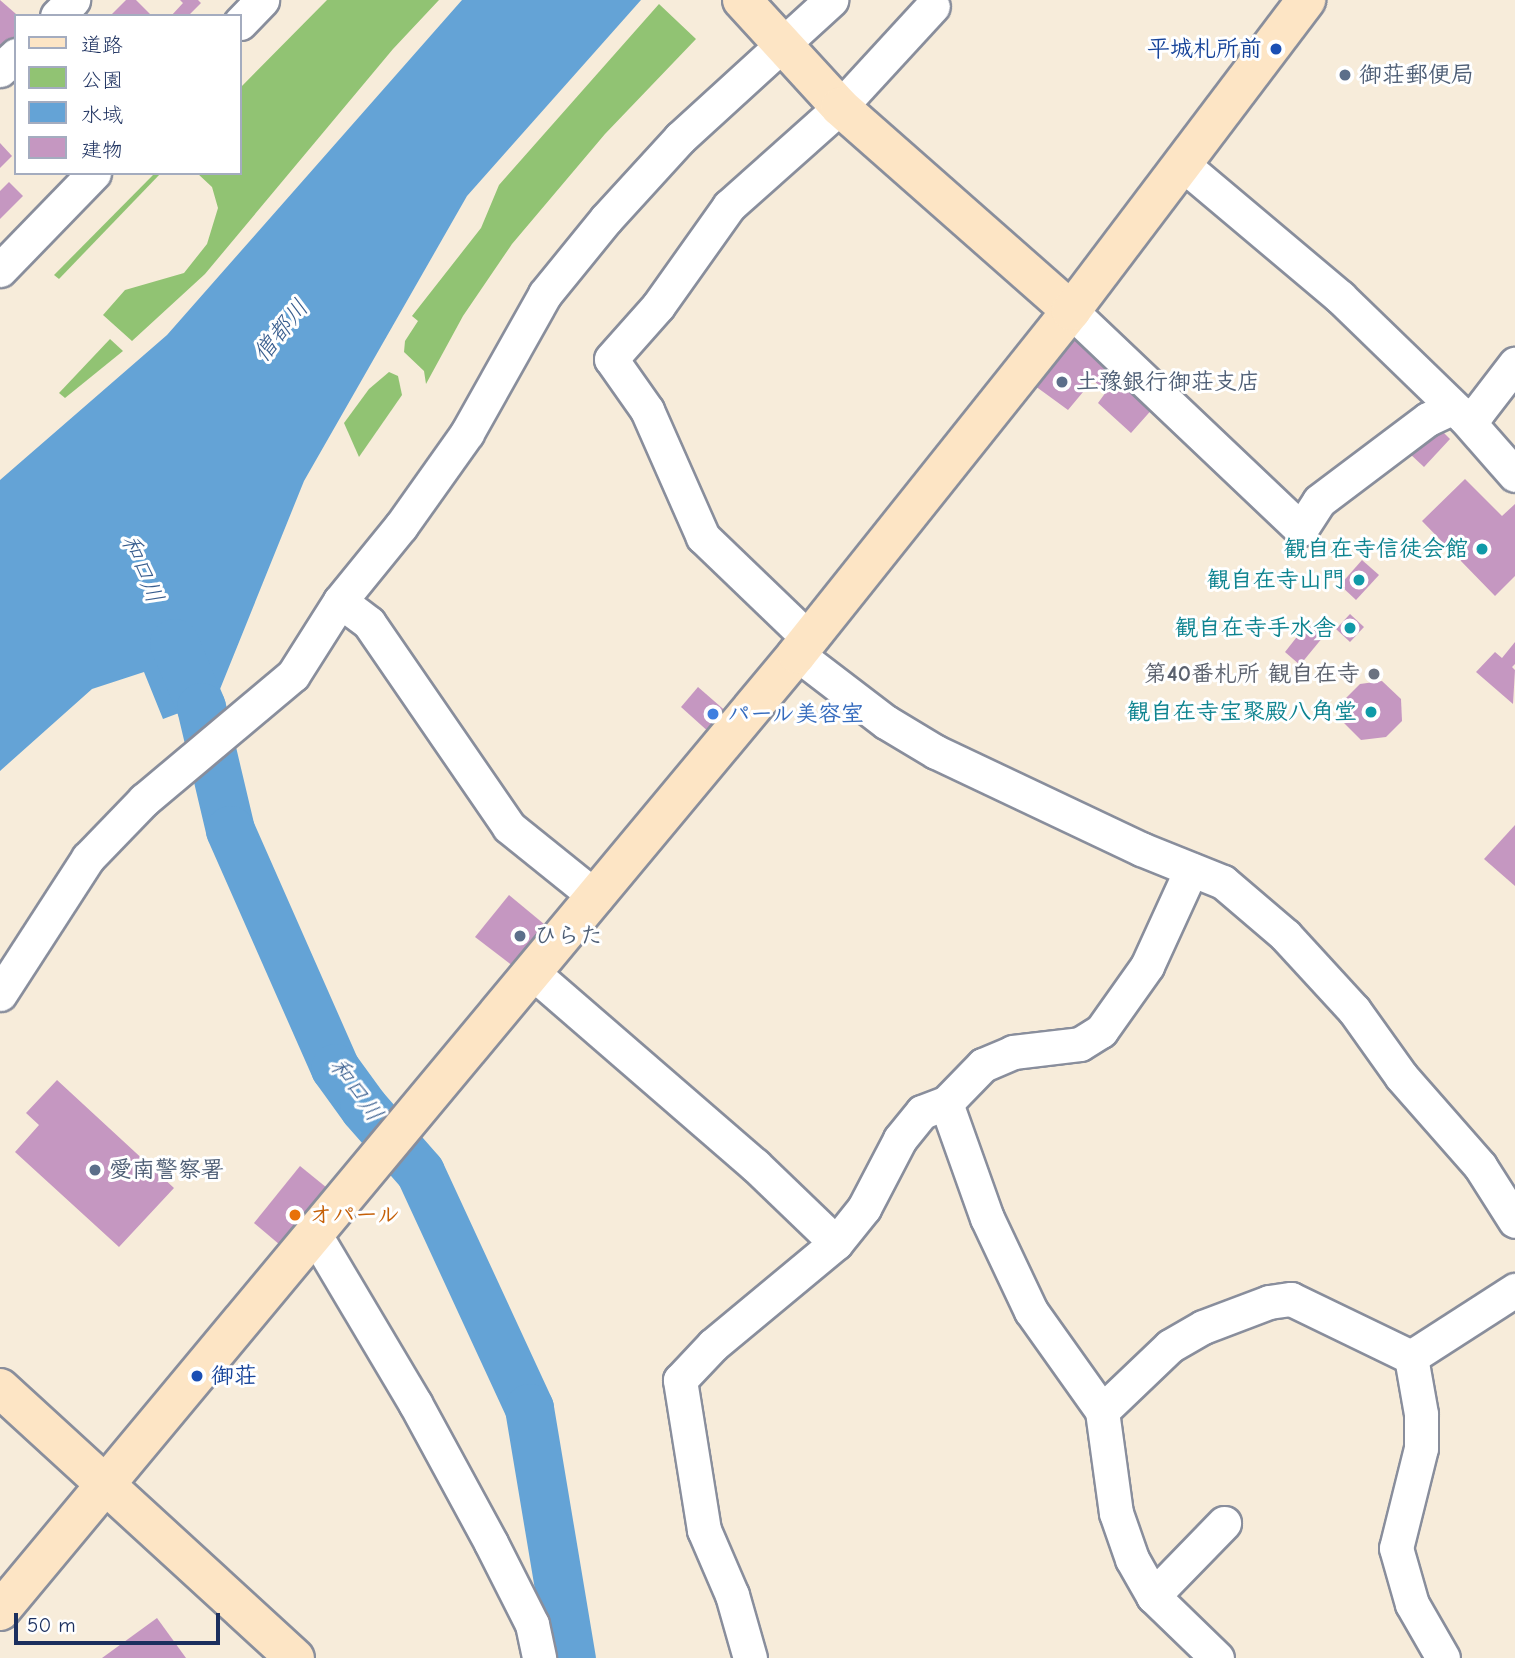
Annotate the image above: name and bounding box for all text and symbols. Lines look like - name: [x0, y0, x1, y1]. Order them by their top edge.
- legend: [14, 14, 242, 175]
- text: 道路: [81, 33, 123, 57]
- place label: 平城札所前: [1147, 35, 1262, 63]
- marker: 平城札所前: [1268, 41, 1284, 57]
- place label: 御荘郵便局: [1359, 61, 1474, 89]
- marker: 御荘郵便局: [1337, 67, 1353, 83]
- text: 公園: [81, 68, 123, 92]
- text: 水域: [81, 103, 123, 127]
- text: 建物: [81, 138, 123, 162]
- water label: 僧都川: [247, 294, 315, 368]
- place label: 土豫銀行御荘支店: [1076, 368, 1260, 396]
- marker: 土豫銀行御荘支店: [1054, 374, 1070, 390]
- water label: 和口川: [115, 530, 169, 608]
- place label: 観自在寺信徒会館: [1284, 535, 1468, 563]
- marker: 観自在寺信徒会館: [1474, 541, 1490, 557]
- place label: 観自在寺山門: [1207, 566, 1345, 594]
- marker: 観自在寺山門: [1351, 572, 1367, 588]
- place label: 観自在寺手水舎: [1175, 614, 1336, 642]
- marker: 観自在寺手水舎: [1342, 620, 1358, 636]
- place label: 第40番札所 観自在寺: [1144, 660, 1360, 688]
- marker: 第40番札所 観自在寺: [1366, 666, 1382, 682]
- place label: 観自在寺宝聚殿八角堂: [1127, 698, 1357, 726]
- place label: パール美容室: [727, 700, 865, 728]
- marker: 観自在寺宝聚殿八角堂: [1363, 704, 1379, 720]
- marker: パール美容室: [705, 706, 721, 722]
- place label: ひらた: [534, 922, 603, 950]
- marker: ひらた: [512, 928, 528, 944]
- water label: 和口川: [323, 1052, 389, 1128]
- place label: 愛南警察署: [109, 1156, 224, 1184]
- marker: 愛南警察署: [87, 1162, 103, 1178]
- place label: オパール: [309, 1201, 401, 1229]
- marker: オパール: [287, 1207, 303, 1223]
- place label: 御荘: [211, 1362, 257, 1390]
- marker: 御荘: [189, 1368, 205, 1384]
- scale bar: [18, 1598, 224, 1642]
- text: 50 m: [27, 1613, 76, 1637]

